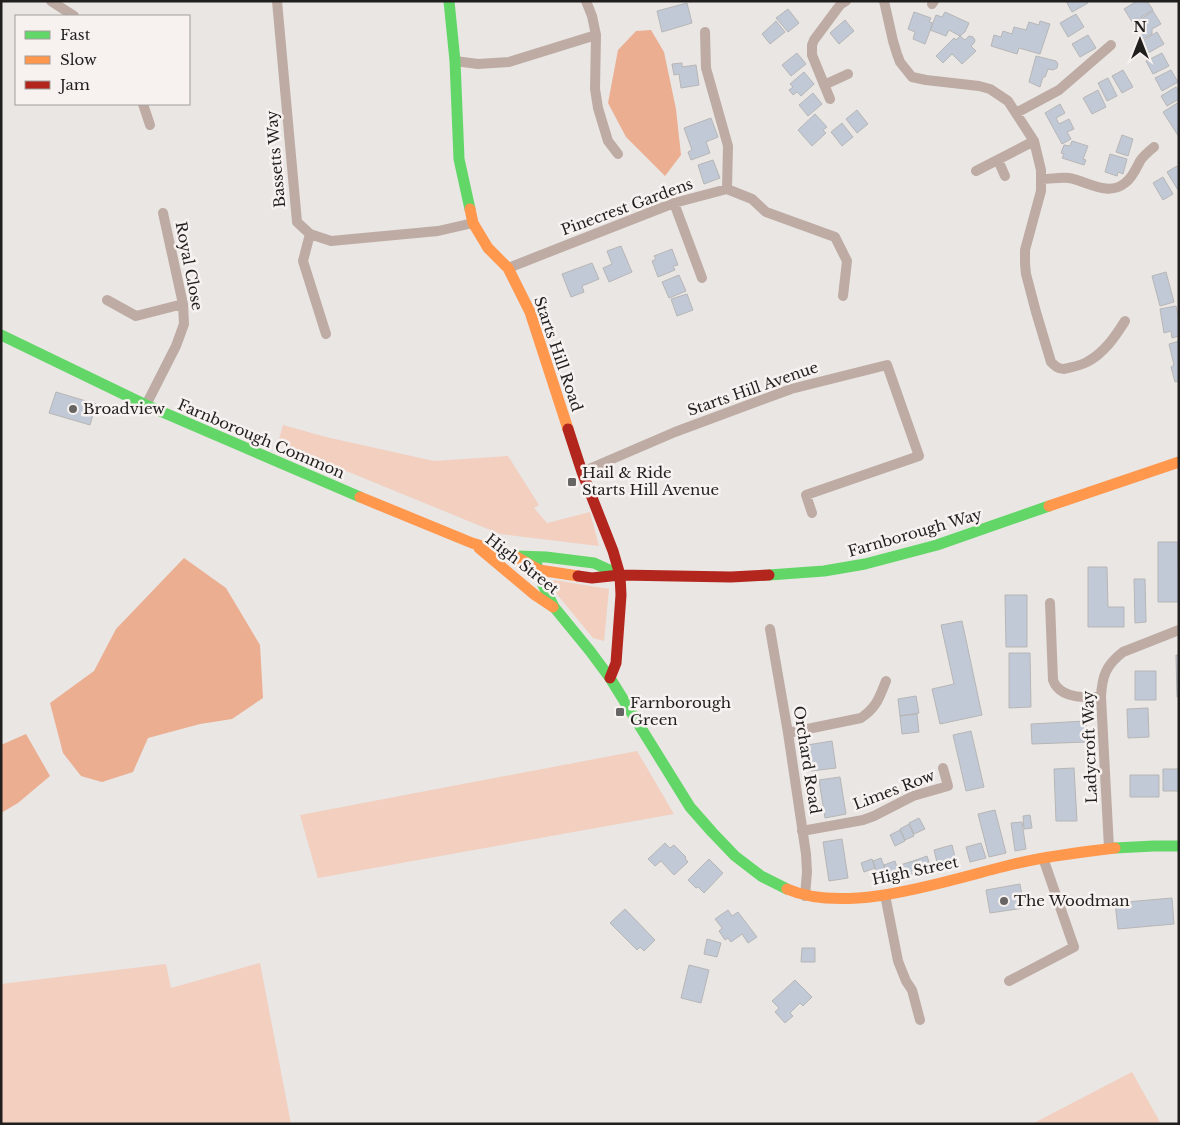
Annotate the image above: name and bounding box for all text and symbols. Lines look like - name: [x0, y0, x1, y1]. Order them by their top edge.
- legend: [15, 15, 190, 105]
- north arrow: [1115, 15, 1165, 65]
- text: N: [1133, 18, 1147, 36]
- text: Fast: [60, 25, 91, 44]
- text: Slow: [60, 50, 97, 69]
- text: Jam: [58, 75, 90, 94]
- street label: Bassetts Way: [262, 109, 289, 209]
- street label: Pinecrest Gardens: [558, 174, 696, 239]
- street label: Royal Close: [172, 220, 207, 312]
- street label: Starts Hill Road: [530, 294, 587, 414]
- street label: Starts Hill Avenue: [685, 357, 821, 420]
- street label: Farnborough Common: [175, 395, 348, 482]
- place label: Broadview: [83, 399, 165, 418]
- marker: Broadview: [67, 403, 79, 415]
- place label: Hail & Ride Starts Hill Avenue: [582, 463, 719, 499]
- marker: Hail & Ride Starts Hill Avenue: [566, 476, 578, 488]
- street label: Farnborough Way: [846, 504, 985, 561]
- street label: High Street: [482, 529, 563, 598]
- street label: Ladycroft Way: [1078, 690, 1101, 804]
- place label: Farnborough Green: [630, 693, 731, 729]
- street label: Orchard Road: [790, 705, 825, 815]
- marker: Farnborough Green: [614, 706, 626, 718]
- street label: Limes Row: [850, 765, 937, 814]
- street label: High Street: [870, 852, 960, 889]
- place label: The Woodman: [1014, 891, 1130, 910]
- marker: The Woodman: [998, 895, 1010, 907]

